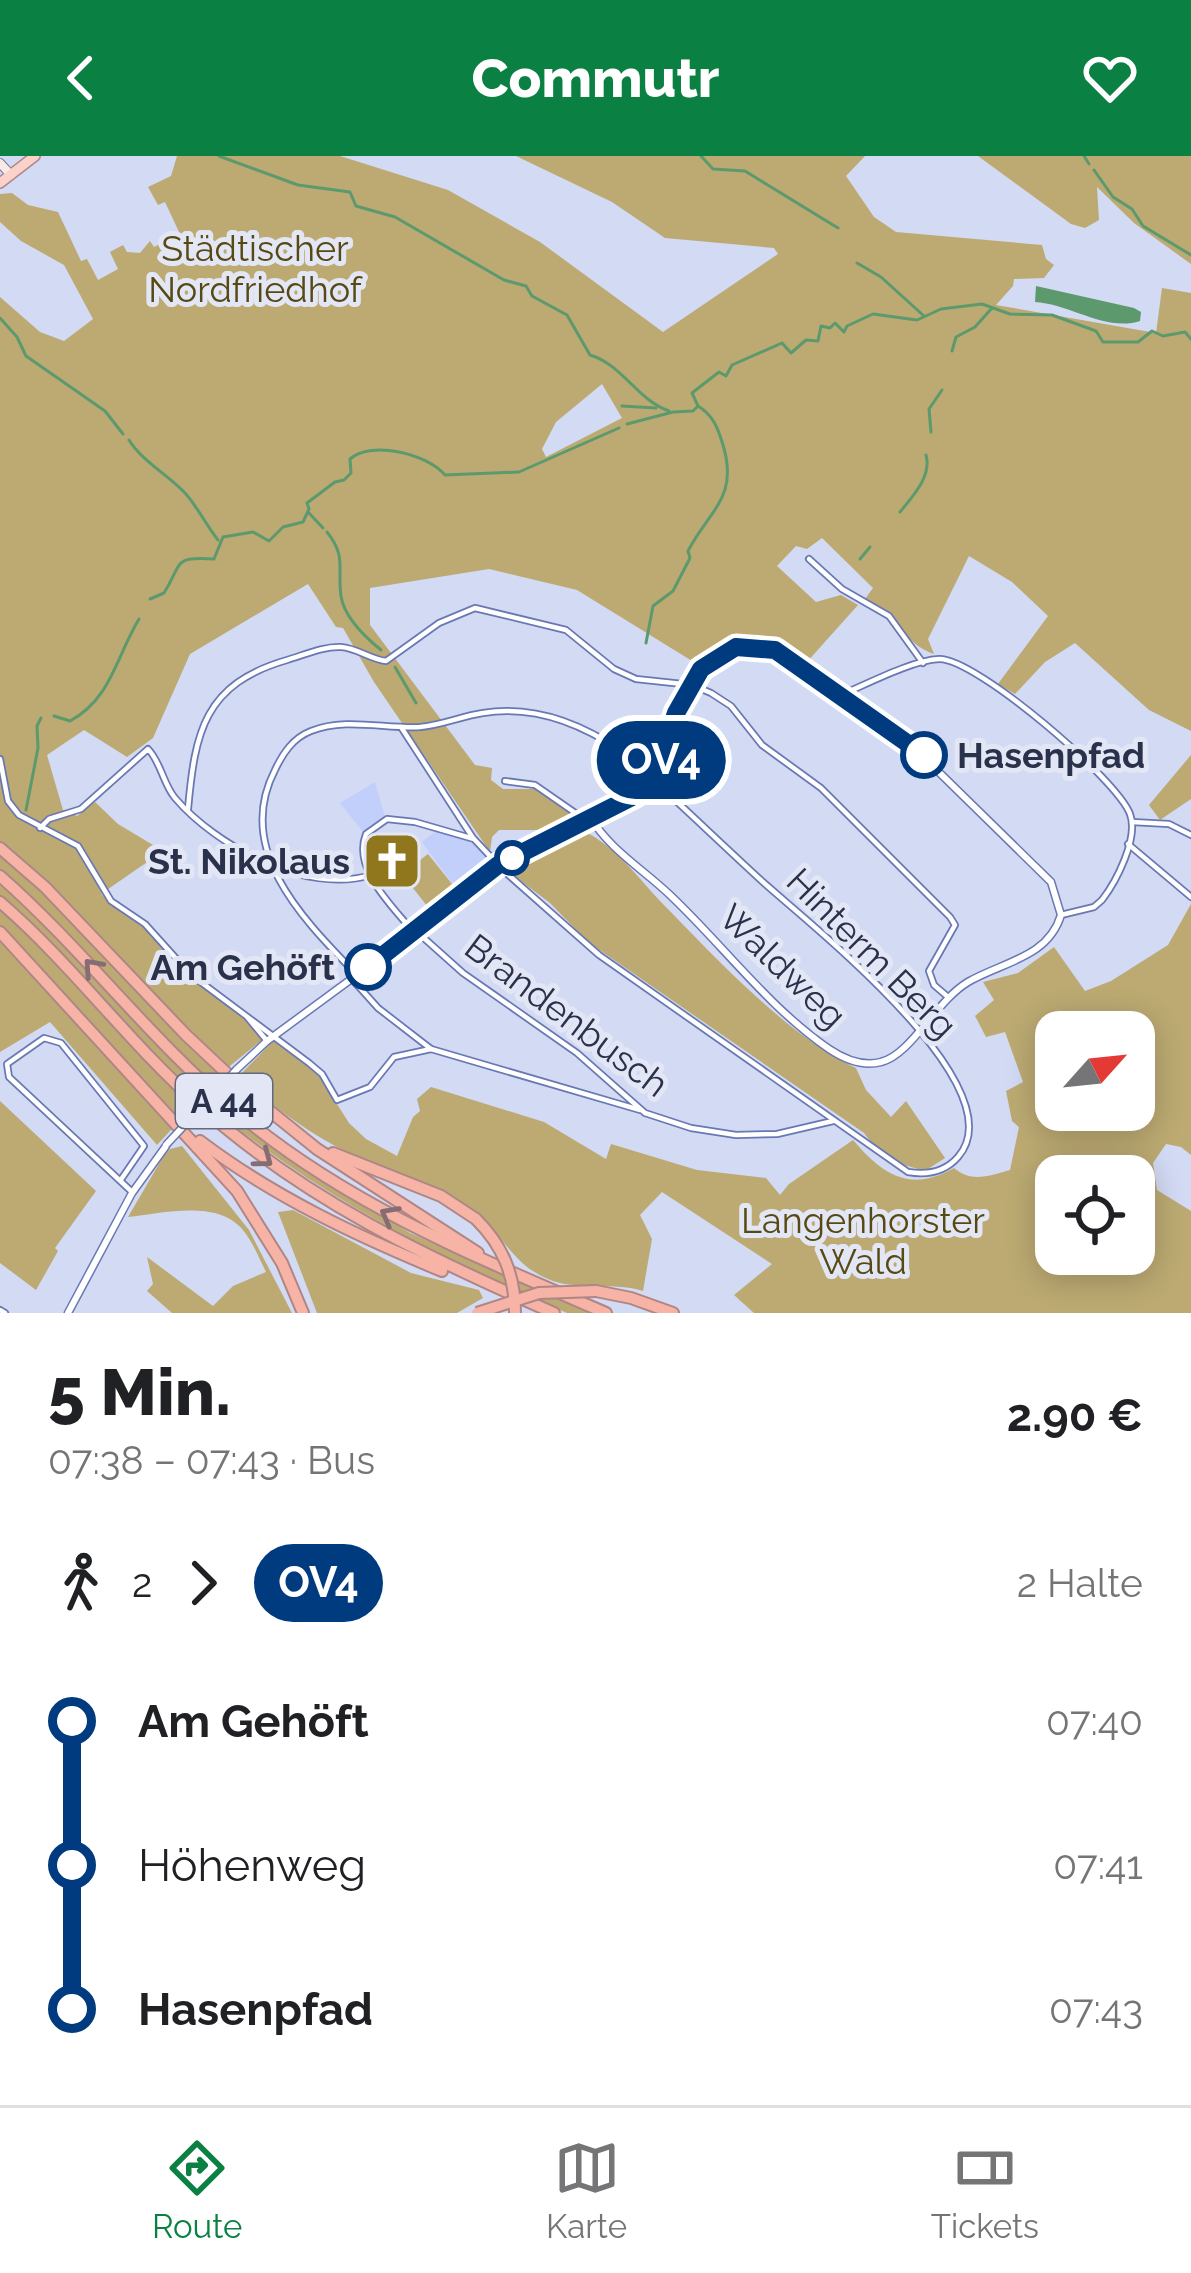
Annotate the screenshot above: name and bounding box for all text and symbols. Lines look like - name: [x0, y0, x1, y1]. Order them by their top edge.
- icon: back: [48, 45, 114, 111]
- icon: heart: [1077, 45, 1143, 111]
- text: Commutr: [472, 46, 719, 110]
- park label: Städtischer Nordfriedhof: [148, 227, 364, 310]
- line badge: OV4: [592, 721, 730, 799]
- marker: Hasenpfad: [902, 733, 946, 777]
- place label: Hasenpfad: [957, 734, 1145, 776]
- text: OV4: [621, 735, 701, 784]
- church icon: St. Nikolaus: [361, 830, 423, 892]
- place label: St. Nikolaus: [148, 840, 350, 882]
- unlabelled marker: [496, 842, 528, 874]
- street label: Hinterm Berg: [778, 859, 966, 1047]
- street label: Waldweg: [711, 895, 855, 1037]
- street label: Brandenbusch: [457, 925, 677, 1105]
- marker: Am Gehöft: [346, 945, 390, 989]
- place label: Am Gehöft: [150, 946, 335, 988]
- one-way arrow: [85, 959, 106, 980]
- north arrow: [1035, 1011, 1155, 1131]
- map controls: [1035, 1011, 1155, 1275]
- road number: A 44: [176, 1074, 272, 1128]
- one-way arrow: [251, 1144, 272, 1166]
- button: locate: [1035, 1155, 1155, 1275]
- park label: Langenhorster Wald: [741, 1199, 985, 1282]
- one-way arrow: [381, 1207, 402, 1230]
- text: 5 Min.: [48, 1353, 231, 1430]
- text: 2.90 €: [1007, 1389, 1143, 1442]
- text: 07:38 – 07:43 · Bus: [48, 1437, 375, 1483]
- icon: walk: [48, 1550, 114, 1616]
- icon: forward: [170, 1550, 236, 1616]
- text: OV4: [278, 1558, 359, 1607]
- text: 2: [132, 1560, 152, 1606]
- text: 2 Halte: [1017, 1560, 1143, 1606]
- text: Am Gehöft: [138, 1695, 369, 1748]
- text: 07:40: [1046, 1698, 1143, 1744]
- text: Höhenweg: [138, 1839, 366, 1892]
- text: 07:41: [1053, 1842, 1143, 1888]
- text: Hasenpfad: [138, 1983, 373, 2036]
- text: 07:43: [1049, 1986, 1143, 2032]
- tab: Route: [152, 2135, 242, 2246]
- tab: Karte: [546, 2135, 627, 2246]
- tab: Tickets: [931, 2135, 1039, 2246]

